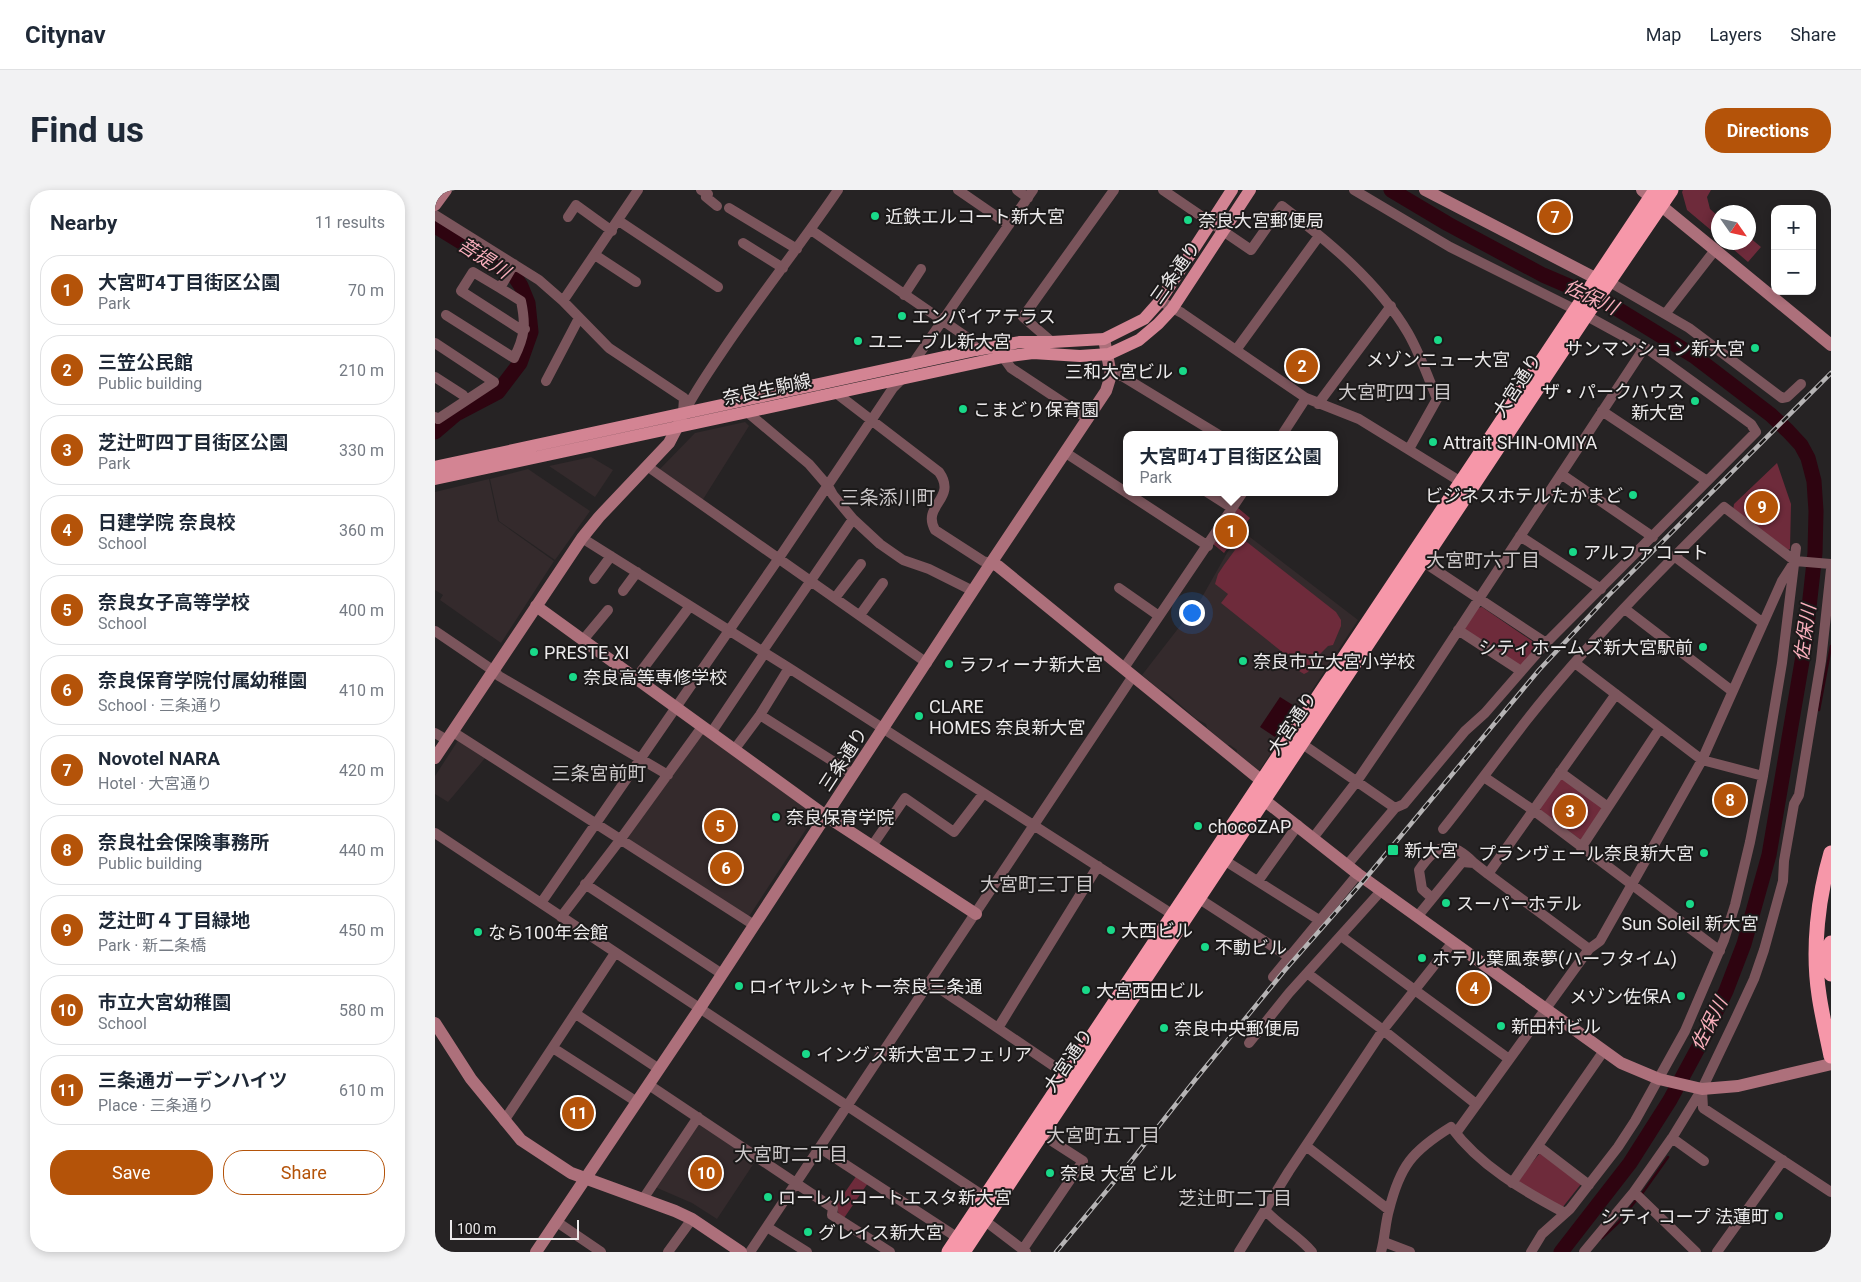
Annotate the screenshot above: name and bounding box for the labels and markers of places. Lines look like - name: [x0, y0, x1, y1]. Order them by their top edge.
- pin: 7: [1539, 198, 1571, 236]
- place label: 近鉄エルコート新大宮: [885, 206, 1065, 227]
- marker: 近鉄エルコート新大宮: [869, 210, 881, 222]
- place label: 奈良大宮郵便局: [1198, 210, 1324, 231]
- marker: 奈良大宮郵便局: [1182, 214, 1194, 226]
- place label: エンパイアテラス: [912, 306, 1056, 327]
- marker: エンパイアテラス: [896, 310, 908, 322]
- place label: ユニーブル新大宮: [868, 331, 1011, 352]
- marker: メゾンニュー大宮: [1432, 334, 1444, 346]
- marker: ユニーブル新大宮: [852, 335, 864, 347]
- place label: サンマンション新大宮: [1565, 338, 1745, 359]
- marker: サンマンション新大宮: [1749, 342, 1761, 354]
- pin: 2: [1286, 347, 1318, 385]
- place label: メゾンニュー大宮: [1366, 349, 1510, 370]
- place label: 三和大宮ビル: [1065, 361, 1173, 382]
- marker: 三和大宮ビル: [1177, 365, 1189, 377]
- place label: ザ・パークハウス 新大宮: [1542, 381, 1685, 423]
- marker: ザ・パークハウス 新大宮: [1689, 395, 1701, 407]
- place label: こまどり保育園: [973, 399, 1099, 420]
- marker: こまどり保育園: [957, 403, 969, 415]
- place label: Attrait SHIN-OMIYA: [1443, 432, 1598, 453]
- marker: Attrait SHIN-OMIYA: [1427, 436, 1439, 448]
- place label: ビジネスホテルたかまど: [1425, 485, 1623, 506]
- pin: 9: [1746, 488, 1778, 526]
- marker: ビジネスホテルたかまど: [1627, 489, 1639, 501]
- pin: 1: [1215, 512, 1247, 550]
- place label: アルファコート: [1583, 542, 1709, 563]
- marker: アルファコート: [1567, 546, 1579, 558]
- place label: シティホームズ新大宮駅前: [1479, 637, 1693, 658]
- marker: シティホームズ新大宮駅前: [1697, 641, 1709, 653]
- place label: PRESTE Ⅺ: [544, 642, 631, 663]
- marker: PRESTE Ⅺ: [528, 646, 540, 658]
- place label: 奈良市立大宮小学校: [1253, 651, 1415, 672]
- place label: ラフィーナ新大宮: [959, 654, 1103, 675]
- marker: 奈良市立大宮小学校: [1237, 655, 1249, 667]
- marker: ラフィーナ新大宮: [943, 658, 955, 670]
- place label: 奈良高等専修学校: [583, 667, 727, 688]
- marker: 奈良高等専修学校: [567, 671, 579, 683]
- place label: CLARE HOMES 奈良新大宮: [929, 696, 1085, 738]
- marker: CLARE HOMES 奈良新大宮: [913, 710, 925, 722]
- pin: 8: [1714, 781, 1746, 819]
- pin: 3: [1554, 792, 1586, 830]
- pin: 5: [704, 807, 736, 845]
- place label: 奈良保育学院: [786, 807, 894, 828]
- marker: 奈良保育学院: [770, 811, 782, 823]
- place label: chocoZAP: [1208, 816, 1291, 837]
- marker: chocoZAP: [1192, 820, 1204, 832]
- place label: 新大宮: [1404, 840, 1458, 861]
- marker: 新大宮: [1386, 843, 1400, 857]
- place label: プランヴェール奈良新大宮: [1478, 843, 1694, 864]
- marker: プランヴェール奈良新大宮: [1698, 847, 1710, 859]
- pin: 6: [710, 849, 742, 887]
- place label: スーパーホテル: [1456, 893, 1582, 914]
- marker: スーパーホテル: [1440, 897, 1452, 909]
- marker: Sun Soleil 新大宮: [1684, 898, 1696, 910]
- place label: Sun Soleil 新大宮: [1621, 913, 1759, 934]
- place label: 大西ビル: [1121, 920, 1193, 941]
- place label: なら100年会館: [488, 922, 608, 943]
- marker: 大西ビル: [1105, 924, 1117, 936]
- marker: なら100年会館: [472, 926, 484, 938]
- place label: 不動ビル: [1215, 937, 1287, 958]
- marker: 不動ビル: [1199, 941, 1211, 953]
- place label: ホテル葉風泰夢(ハーフタイム): [1432, 948, 1677, 970]
- marker: ホテル葉風泰夢(ハーフタイム): [1416, 952, 1428, 964]
- pin: 4: [1458, 969, 1490, 1007]
- place label: ロイヤルシャトー奈良三条通: [749, 976, 982, 997]
- marker: ロイヤルシャトー奈良三条通: [733, 980, 745, 992]
- place label: 大宮西田ビル: [1096, 980, 1204, 1001]
- marker: 大宮西田ビル: [1080, 984, 1092, 996]
- place label: メゾン佐保A: [1569, 986, 1671, 1007]
- marker: メゾン佐保A: [1675, 990, 1687, 1002]
- place label: 新田村ビル: [1511, 1016, 1601, 1037]
- place label: 奈良中央郵便局: [1174, 1018, 1300, 1039]
- marker: 新田村ビル: [1495, 1020, 1507, 1032]
- marker: 奈良中央郵便局: [1158, 1022, 1170, 1034]
- place label: イングス新大宮エフェリア: [816, 1044, 1032, 1065]
- marker: イングス新大宮エフェリア: [800, 1048, 812, 1060]
- pin: 11: [562, 1094, 594, 1132]
- pin: 10: [690, 1154, 722, 1192]
- place label: 奈良 大宮 ビル: [1060, 1163, 1177, 1184]
- marker: 奈良 大宮 ビル: [1044, 1167, 1056, 1179]
- place label: ローレルコートエスタ新大宮: [778, 1187, 1012, 1208]
- marker: ローレルコートエスタ新大宮: [762, 1191, 774, 1203]
- place label: シティ コープ 法蓮町: [1600, 1206, 1769, 1227]
- marker: シティ コープ 法蓮町: [1773, 1210, 1785, 1222]
- place label: グレイス新大宮: [818, 1222, 943, 1243]
- marker: グレイス新大宮: [802, 1226, 814, 1238]

